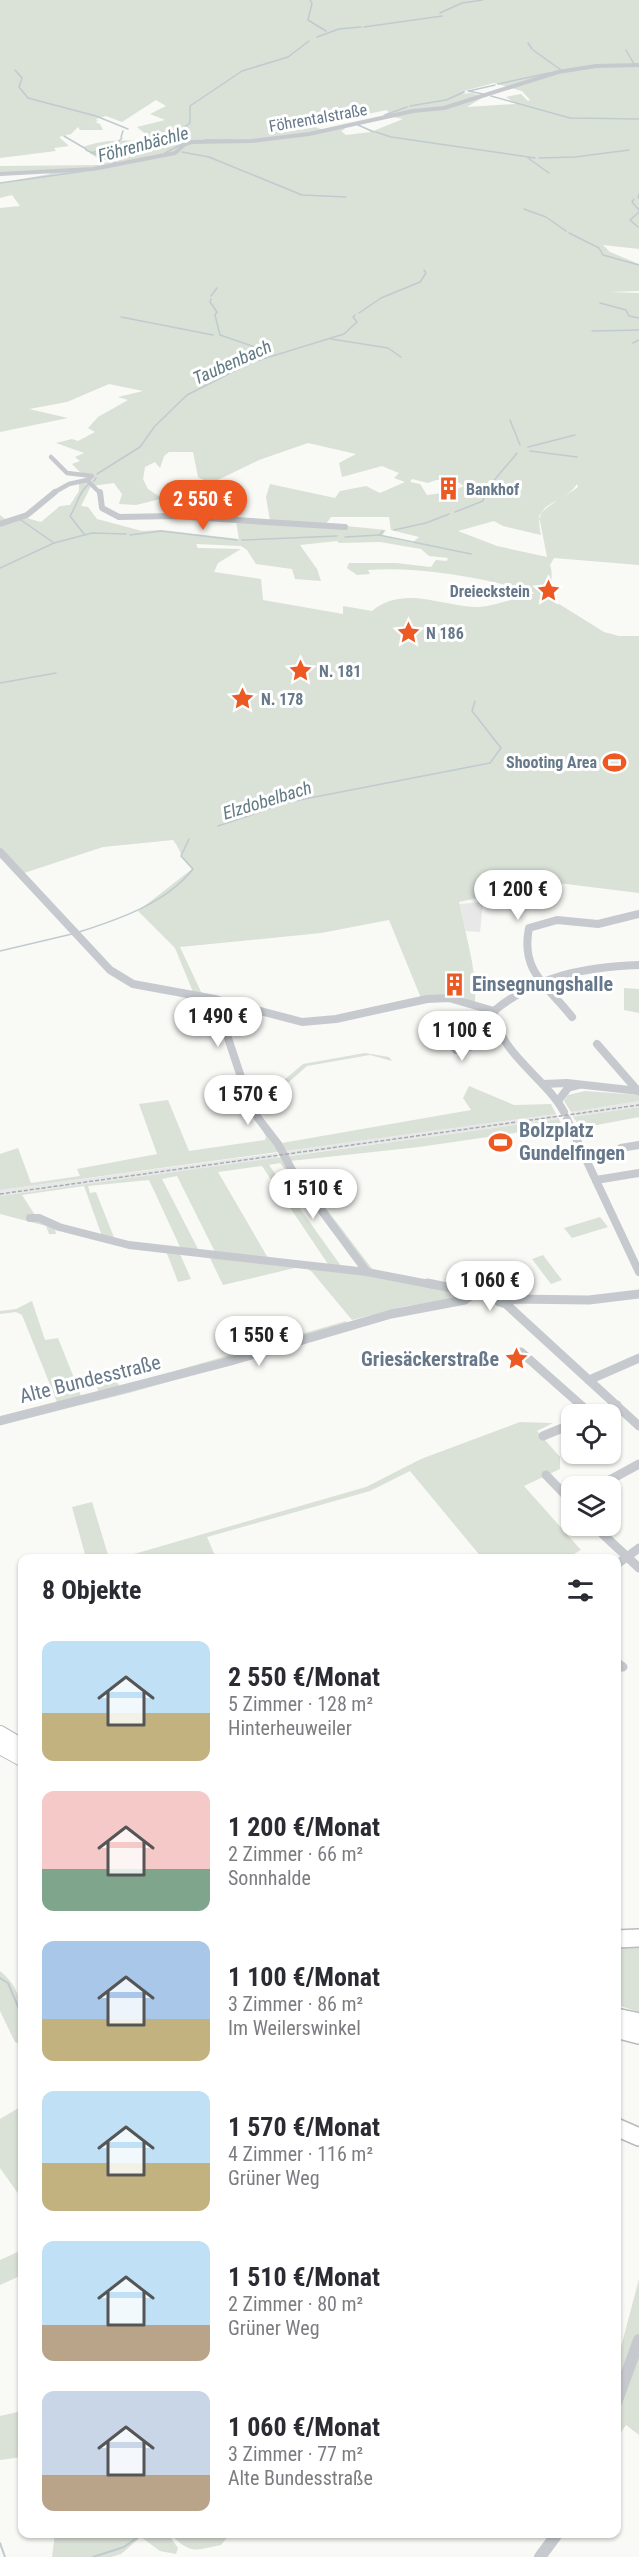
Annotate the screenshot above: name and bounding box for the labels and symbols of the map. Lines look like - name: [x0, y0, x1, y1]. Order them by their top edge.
- street label: Föhrentalstraße: [267, 100, 369, 136]
- water label: Föhrenbächle: [95, 122, 191, 166]
- water label: Taubenbach: [190, 335, 274, 389]
- building icon: Bankhof: [435, 476, 461, 502]
- pin: 2 550 €: [148, 480, 258, 531]
- place label: Bankhof: [466, 480, 520, 499]
- place icon: Dreieckstein: [535, 578, 561, 604]
- place label: Dreieckstein: [450, 582, 530, 601]
- place icon: N 186: [395, 620, 421, 646]
- place label: N 186: [426, 624, 464, 643]
- place icon: N. 181: [288, 658, 314, 684]
- place label: N. 181: [319, 662, 361, 681]
- place icon: N. 178: [230, 686, 256, 712]
- place label: N. 178: [261, 690, 303, 709]
- sports icon: Shooting Area: [602, 749, 628, 775]
- place label: Shooting Area: [506, 753, 597, 772]
- water label: Elzdobelbach: [220, 777, 314, 823]
- pin: 1 200 €: [463, 870, 573, 921]
- building icon: Einsegnungshalle: [441, 971, 467, 997]
- place label: Einsegnungshalle: [472, 972, 613, 996]
- pin: 1 490 €: [163, 997, 273, 1048]
- pin: 1 100 €: [407, 1011, 517, 1062]
- pin: 1 570 €: [193, 1075, 303, 1126]
- place label: Bolzplatz Gundelfingen: [519, 1118, 625, 1165]
- sports icon: Bolzplatz Gundelfingen: [488, 1129, 514, 1155]
- pin: 1 510 €: [258, 1169, 368, 1220]
- pin: 1 060 €: [435, 1261, 545, 1312]
- pin: 1 550 €: [204, 1316, 314, 1367]
- place icon: Griesäckerstraße: [504, 1346, 530, 1372]
- place label: Griesäckerstraße: [361, 1347, 499, 1371]
- street label: Alte Bundesstraße: [17, 1350, 163, 1408]

